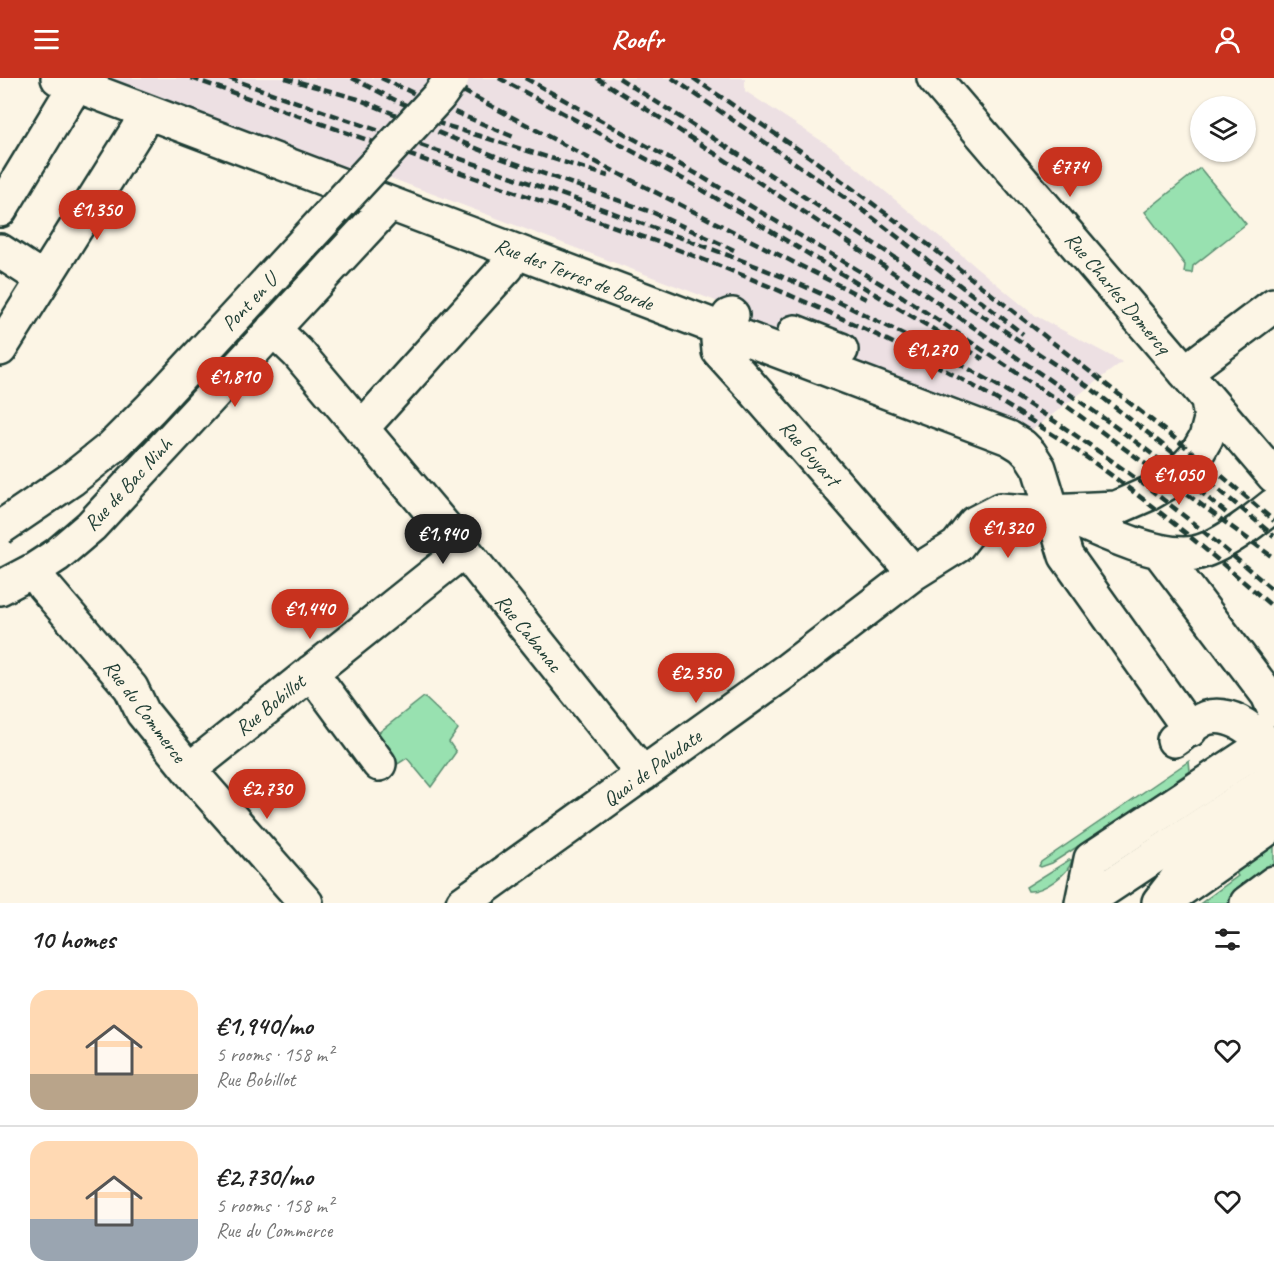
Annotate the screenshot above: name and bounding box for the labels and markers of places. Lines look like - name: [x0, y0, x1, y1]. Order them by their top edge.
- pin: €774: [1034, 147, 1106, 198]
- pin: €1,350: [48, 190, 146, 241]
- pin: €1,270: [883, 330, 981, 381]
- pin: €1,810: [186, 357, 284, 408]
- pin: €1,050: [1130, 455, 1228, 506]
- pin: €1,320: [959, 508, 1057, 559]
- pin: €1,940: [394, 514, 492, 565]
- pin: €1,440: [261, 589, 359, 640]
- pin: €2,350: [647, 653, 745, 704]
- pin: €2,730: [218, 769, 316, 820]

